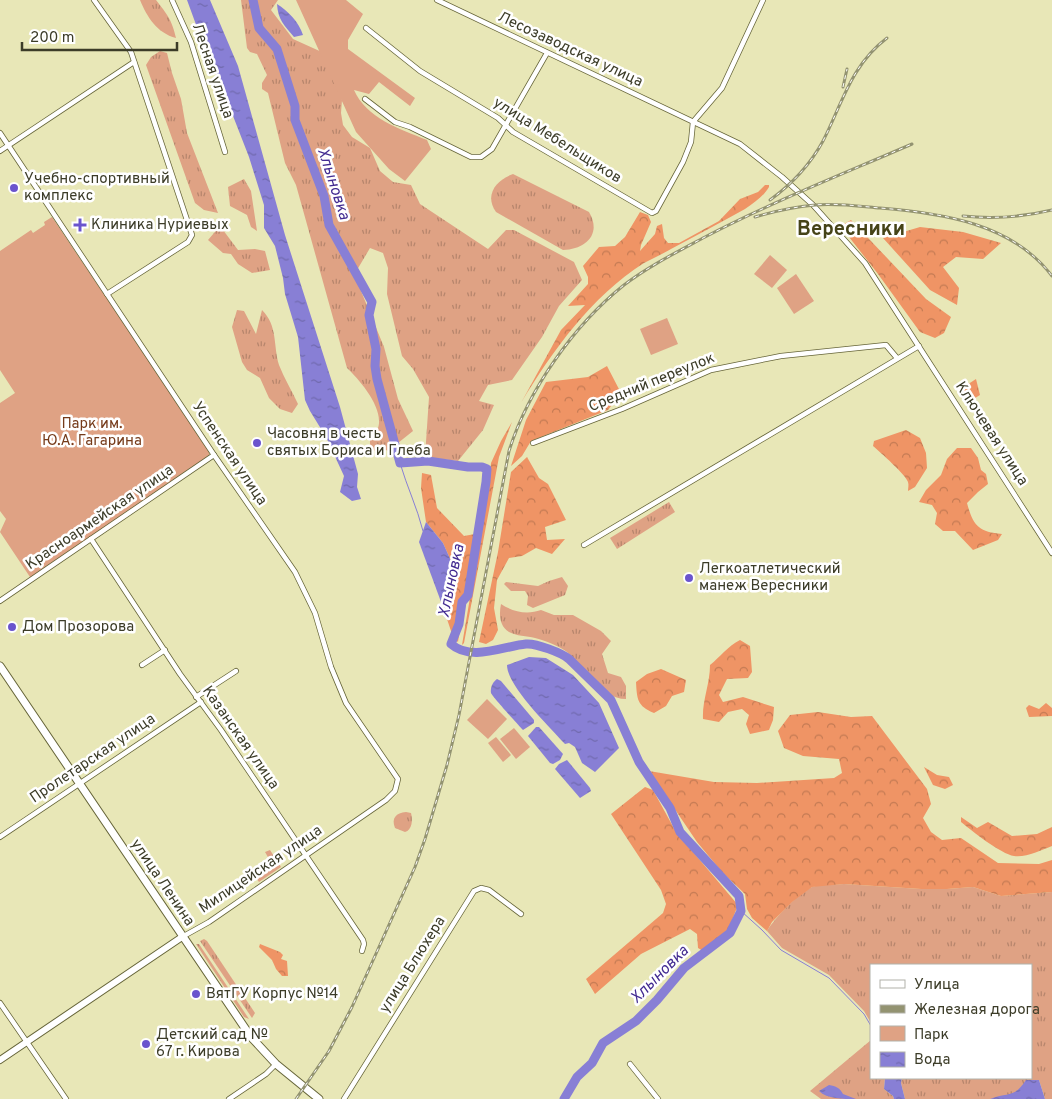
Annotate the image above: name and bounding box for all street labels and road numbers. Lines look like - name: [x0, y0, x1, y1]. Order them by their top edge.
- street label: Лесозаводская улица: [494, 8, 646, 92]
- street label: Лесная улица: [187, 21, 237, 121]
- street label: улица Мебельщиков: [489, 94, 625, 188]
- street label: Средний переулок: [586, 349, 718, 417]
- street label: Ключевая улица: [950, 378, 1032, 490]
- street label: Успенская улица: [187, 398, 271, 510]
- street label: Красноармейская улица: [22, 461, 178, 575]
- street label: Казанская улица: [197, 683, 283, 793]
- street label: Пролетарская улица: [27, 710, 159, 808]
- street label: Милицейская улица: [196, 822, 326, 918]
- street label: улица Ленина: [126, 836, 198, 930]
- street label: улица Блюхера: [376, 913, 450, 1017]

